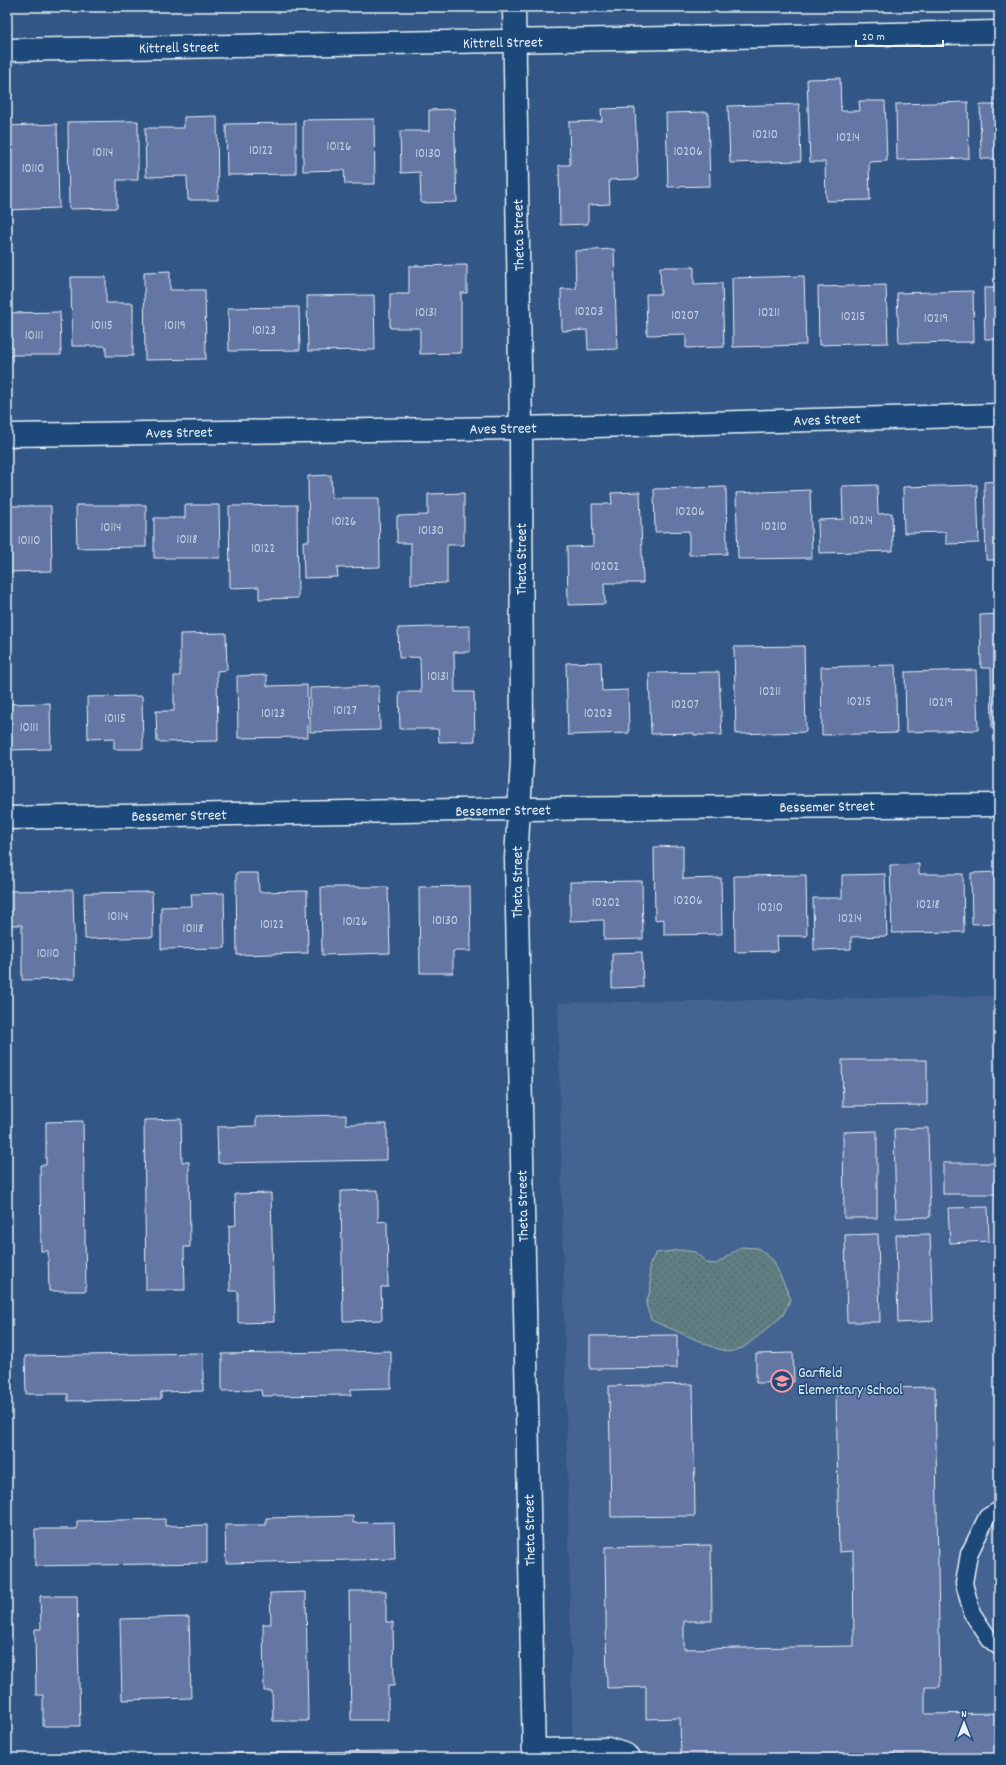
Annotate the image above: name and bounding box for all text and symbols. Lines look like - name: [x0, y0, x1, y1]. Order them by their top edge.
- scale bar: [856, 22, 943, 48]
- text: 20 m: [862, 29, 885, 46]
- street label: Kittrell Street: [463, 32, 544, 56]
- street label: Kittrell Street: [139, 37, 220, 61]
- house number: 10210: [752, 126, 778, 145]
- house number: 10214: [836, 129, 860, 148]
- house number: 10126: [327, 138, 351, 157]
- house number: 10122: [249, 142, 273, 161]
- house number: 10206: [673, 143, 703, 162]
- house number: 10114: [92, 144, 114, 163]
- house number: 10130: [415, 145, 441, 164]
- house number: 10110: [22, 160, 44, 179]
- street label: Theta Street: [508, 198, 532, 271]
- house number: 10203: [575, 303, 603, 322]
- house number: 10131: [415, 304, 437, 323]
- house number: 10211: [758, 304, 780, 323]
- house number: 10207: [671, 307, 699, 326]
- house number: 10215: [841, 308, 865, 327]
- house number: 10219: [924, 310, 948, 329]
- house number: 10115: [91, 317, 113, 336]
- house number: 10119: [164, 317, 186, 336]
- house number: 10123: [252, 322, 276, 341]
- house number: 10111: [25, 327, 43, 346]
- street label: Aves Street: [793, 409, 862, 433]
- street label: Aves Street: [469, 418, 537, 442]
- street label: Aves Street: [145, 422, 213, 446]
- house number: 10206: [675, 503, 705, 522]
- house number: 10214: [849, 512, 873, 531]
- house number: 10126: [332, 513, 356, 532]
- house number: 10210: [761, 518, 787, 537]
- house number: 10114: [100, 519, 122, 538]
- house number: 10130: [418, 522, 444, 541]
- street label: Theta Street: [512, 523, 534, 595]
- house number: 10118: [177, 531, 197, 550]
- house number: 10110: [18, 532, 40, 551]
- house number: 10122: [251, 540, 275, 559]
- house number: 10202: [591, 558, 619, 577]
- house number: 10131: [427, 668, 449, 687]
- house number: 10211: [759, 683, 781, 702]
- house number: 10215: [847, 693, 871, 712]
- house number: 10219: [929, 694, 953, 713]
- house number: 10207: [671, 696, 699, 715]
- house number: 10127: [333, 702, 357, 721]
- house number: 10123: [261, 705, 285, 724]
- house number: 10203: [584, 705, 612, 724]
- house number: 10115: [104, 710, 126, 729]
- house number: 10111: [20, 719, 38, 738]
- street label: Bessemer Street: [779, 796, 875, 820]
- street label: Bessemer Street: [455, 800, 551, 824]
- street label: Bessemer Street: [131, 805, 227, 829]
- street label: Theta Street: [508, 846, 530, 918]
- house number: 10206: [673, 892, 703, 911]
- house number: 10202: [592, 894, 620, 913]
- house number: 10218: [916, 896, 940, 915]
- house number: 10210: [757, 899, 783, 918]
- house number: 10114: [107, 908, 129, 927]
- house number: 10214: [838, 910, 862, 929]
- house number: 10130: [432, 912, 458, 931]
- house number: 10126: [343, 913, 367, 932]
- house number: 10122: [260, 916, 284, 935]
- house number: 10118: [183, 920, 203, 939]
- house number: 10110: [37, 945, 59, 964]
- street label: Theta Street: [512, 1169, 536, 1242]
- place label: Garfield Elementary School: [798, 1363, 903, 1402]
- school or university icon: Garfield Elementary School: [769, 1368, 795, 1394]
- street label: Theta Street: [519, 1493, 543, 1566]
- north arrow: [944, 1703, 984, 1743]
- text: N: [961, 1707, 967, 1723]

